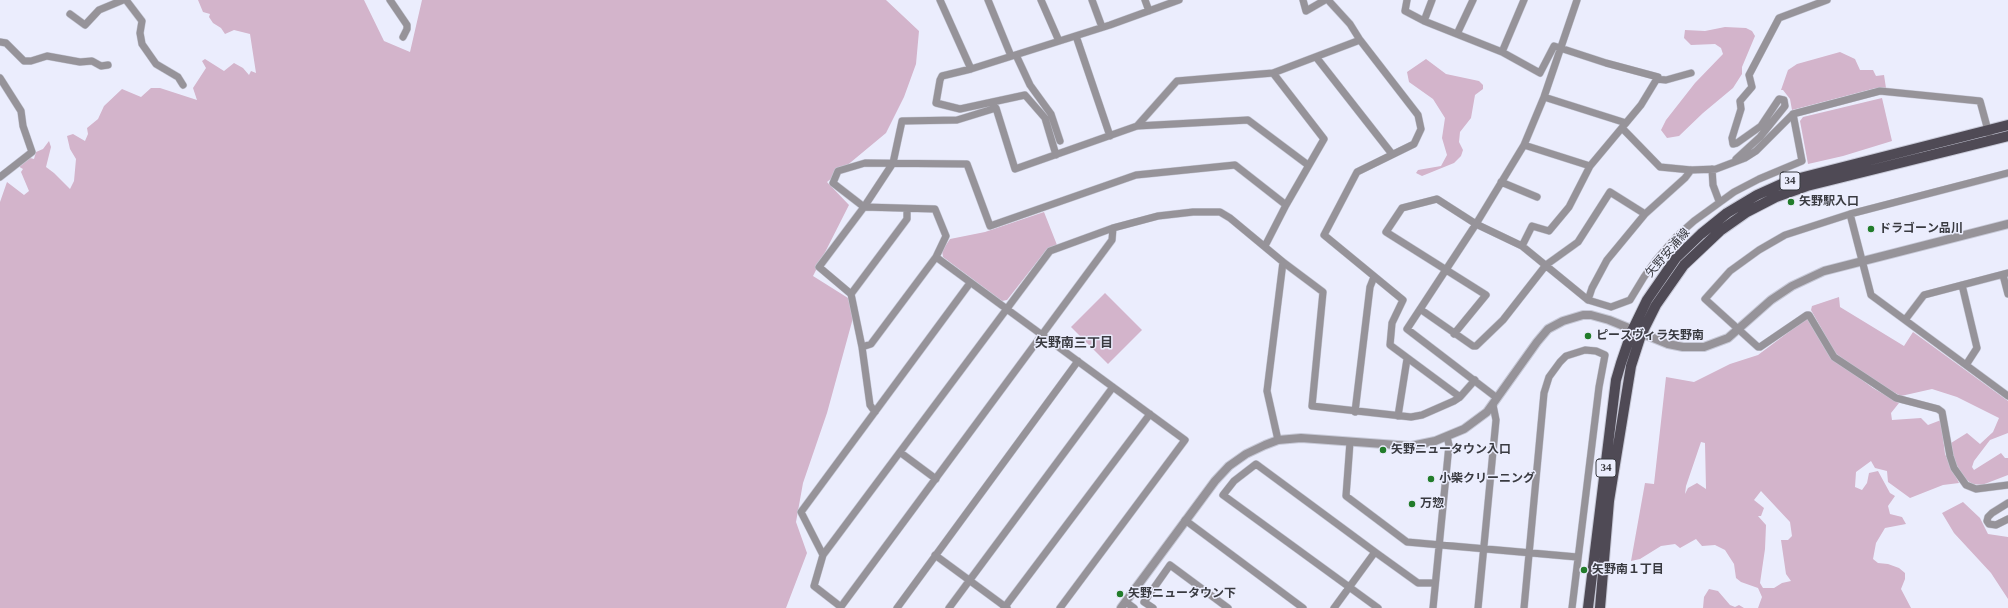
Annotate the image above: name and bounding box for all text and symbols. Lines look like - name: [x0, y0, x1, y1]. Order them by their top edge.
- road number: 34: [1780, 172, 1800, 190]
- place label: 矢野駅入口: [1799, 195, 1859, 209]
- marker: 矢野駅入口: [1786, 197, 1796, 207]
- place label: ドラゴーン品川: [1879, 222, 1963, 236]
- marker: ドラゴーン品川: [1866, 224, 1876, 234]
- street label: 矢野安浦線: [1643, 226, 1693, 280]
- place label: ピースヴィラ矢野南: [1596, 329, 1704, 343]
- marker: ピースヴィラ矢野南: [1583, 331, 1593, 341]
- district label: 矢野南三丁目: [1035, 336, 1113, 352]
- place label: 矢野ニュータウン入口: [1391, 443, 1511, 457]
- marker: 矢野ニュータウン入口: [1378, 445, 1388, 455]
- road number: 34: [1596, 459, 1616, 477]
- place label: 小柴クリーニング: [1439, 472, 1535, 486]
- marker: 小柴クリーニング: [1426, 474, 1436, 484]
- place label: 万惣: [1420, 497, 1444, 511]
- marker: 万惣: [1407, 499, 1417, 509]
- place label: 矢野南１丁目: [1592, 563, 1664, 577]
- marker: 矢野南１丁目: [1579, 565, 1589, 575]
- place label: 矢野ニュータウン下: [1128, 587, 1236, 601]
- marker: 矢野ニュータウン下: [1115, 589, 1125, 599]

